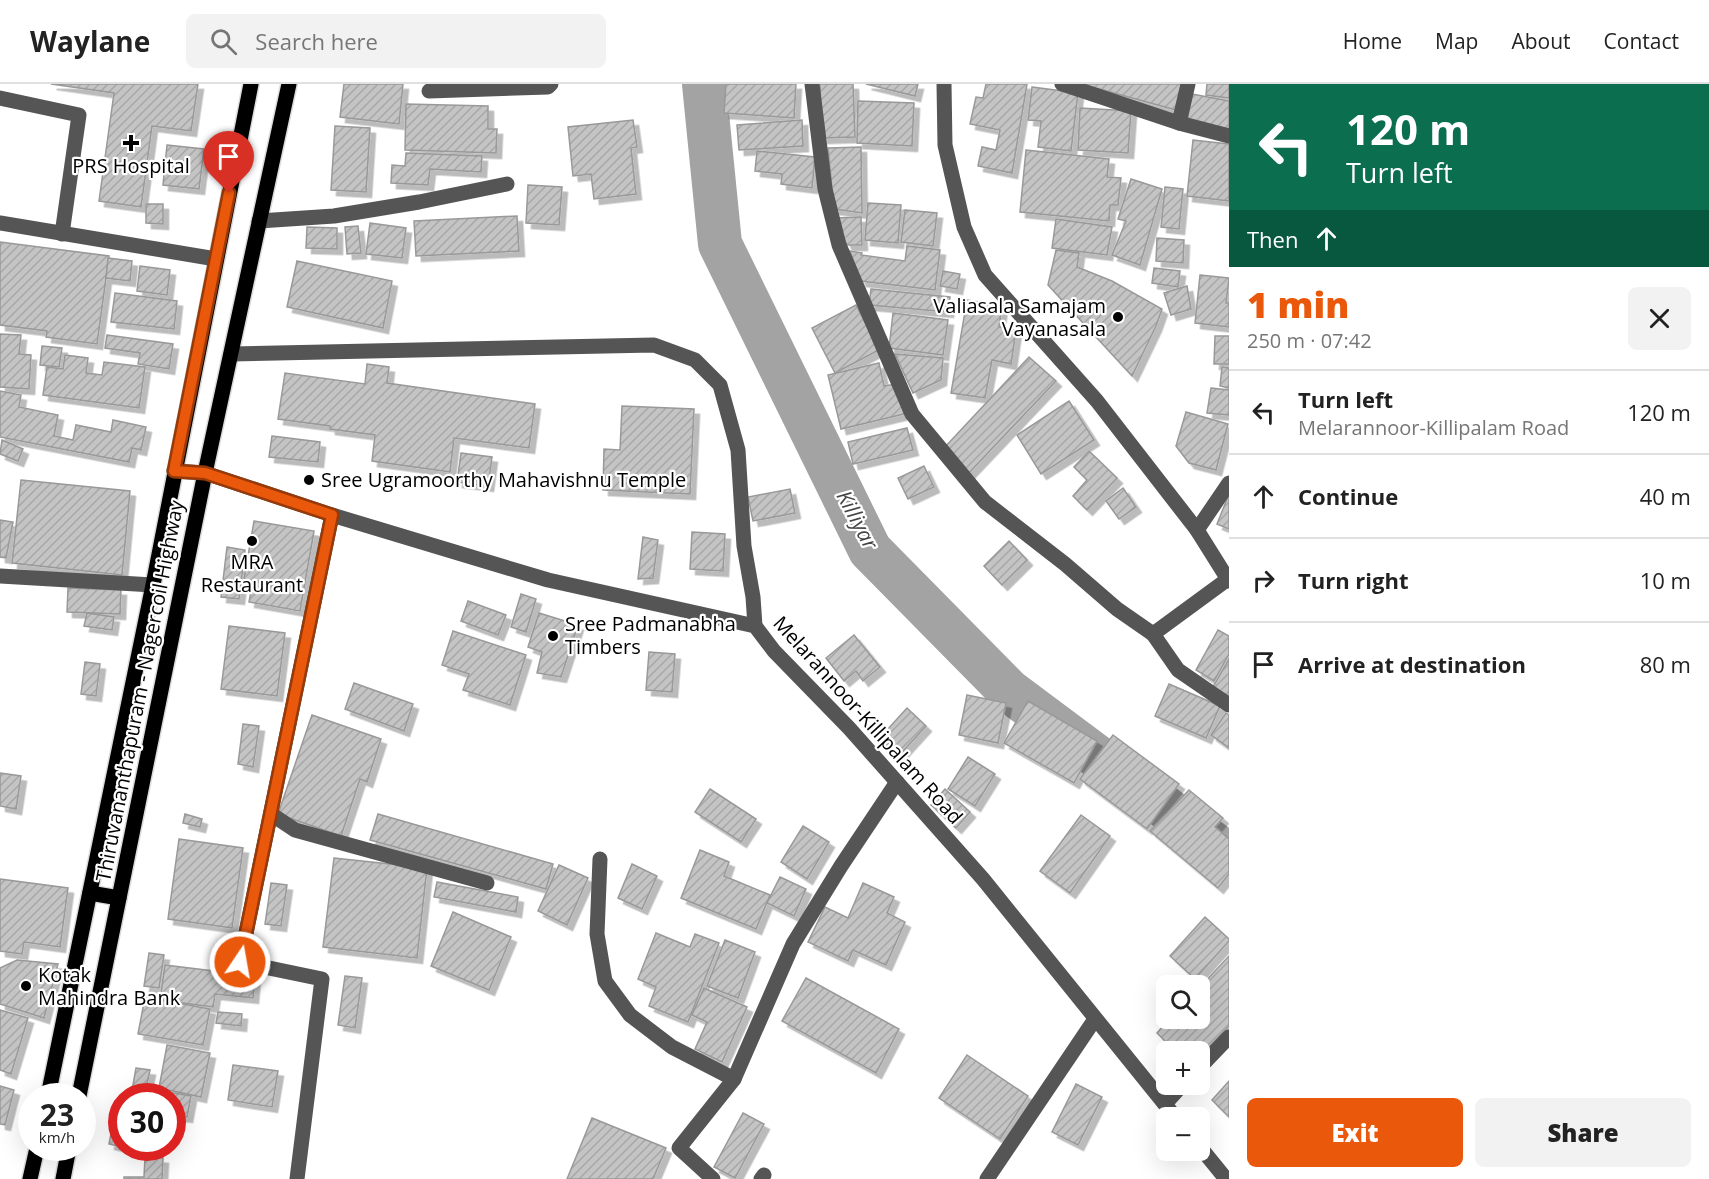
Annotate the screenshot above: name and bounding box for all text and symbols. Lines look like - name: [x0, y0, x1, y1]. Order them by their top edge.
- search box: [186, 14, 606, 68]
- text: Waylane: [30, 22, 150, 60]
- icon: search: [207, 25, 240, 58]
- text: Search here: [255, 26, 378, 56]
- text: Home: [1343, 27, 1402, 55]
- text: Map: [1435, 27, 1478, 55]
- text: About: [1511, 27, 1571, 55]
- text: Contact: [1604, 27, 1679, 55]
- text: 120 m: [1346, 100, 1470, 157]
- icon: left: [1247, 108, 1325, 186]
- pin: [203, 131, 254, 193]
- marker: PRS Hospital: [122, 134, 140, 152]
- icon: arrive: [212, 140, 245, 173]
- place label: PRS Hospital: [72, 152, 190, 179]
- text: Turn left: [1346, 154, 1453, 191]
- icon: ahead: [1310, 222, 1343, 255]
- text: Then: [1247, 224, 1298, 254]
- text: 1 min: [1247, 280, 1349, 329]
- button: close: [1628, 287, 1691, 350]
- place label: Valiasala Samajam Vayanasala: [933, 292, 1106, 342]
- marker: Valiasala Samajam Vayanasala: [1111, 310, 1125, 324]
- text: 250 m · 07:42: [1247, 327, 1372, 354]
- text: Turn left: [1298, 384, 1393, 414]
- icon: left: [1247, 396, 1280, 429]
- text: 120 m: [1627, 397, 1691, 427]
- text: Melarannoor-Killipalam Road: [1298, 414, 1569, 441]
- place label: Sree Ugramoorthy Mahavishnu Temple: [321, 466, 686, 493]
- marker: Sree Ugramoorthy Mahavishnu Temple: [302, 473, 316, 487]
- icon: ahead: [1247, 480, 1280, 513]
- text: Continue: [1298, 481, 1398, 511]
- text: 40 m: [1640, 481, 1691, 511]
- water label: Killiyar: [831, 485, 885, 554]
- street label: Thiruvananthapuram - Nagercoil Highway: [89, 497, 190, 884]
- marker: MRA Restaurant: [245, 534, 259, 548]
- place label: MRA Restaurant: [201, 548, 303, 598]
- icon: right: [1247, 564, 1280, 597]
- text: Turn right: [1298, 565, 1409, 595]
- text: 10 m: [1640, 565, 1691, 595]
- place label: Sree Padmanabha Timbers: [565, 610, 736, 660]
- street label: Melarannoor-Killipalam Road: [768, 610, 969, 829]
- marker: Sree Padmanabha Timbers: [546, 629, 560, 643]
- icon: arrive: [1247, 648, 1280, 681]
- text: Arrive at destination: [1298, 649, 1526, 679]
- text: 80 m: [1640, 649, 1691, 679]
- position arrow: [208, 930, 272, 994]
- place label: Kotak Mahindra Bank: [38, 961, 181, 1011]
- map controls: [1156, 975, 1210, 1161]
- button: search: [1156, 975, 1210, 1029]
- marker: Kotak Mahindra Bank: [19, 979, 33, 993]
- button: +: [1156, 1041, 1210, 1095]
- speed limit sign: 30: [108, 1083, 186, 1161]
- text: 23: [40, 1094, 74, 1135]
- button: Exit: [1247, 1098, 1463, 1167]
- button: Share: [1475, 1098, 1691, 1167]
- button: −: [1156, 1107, 1210, 1161]
- text: km/h: [39, 1127, 75, 1147]

